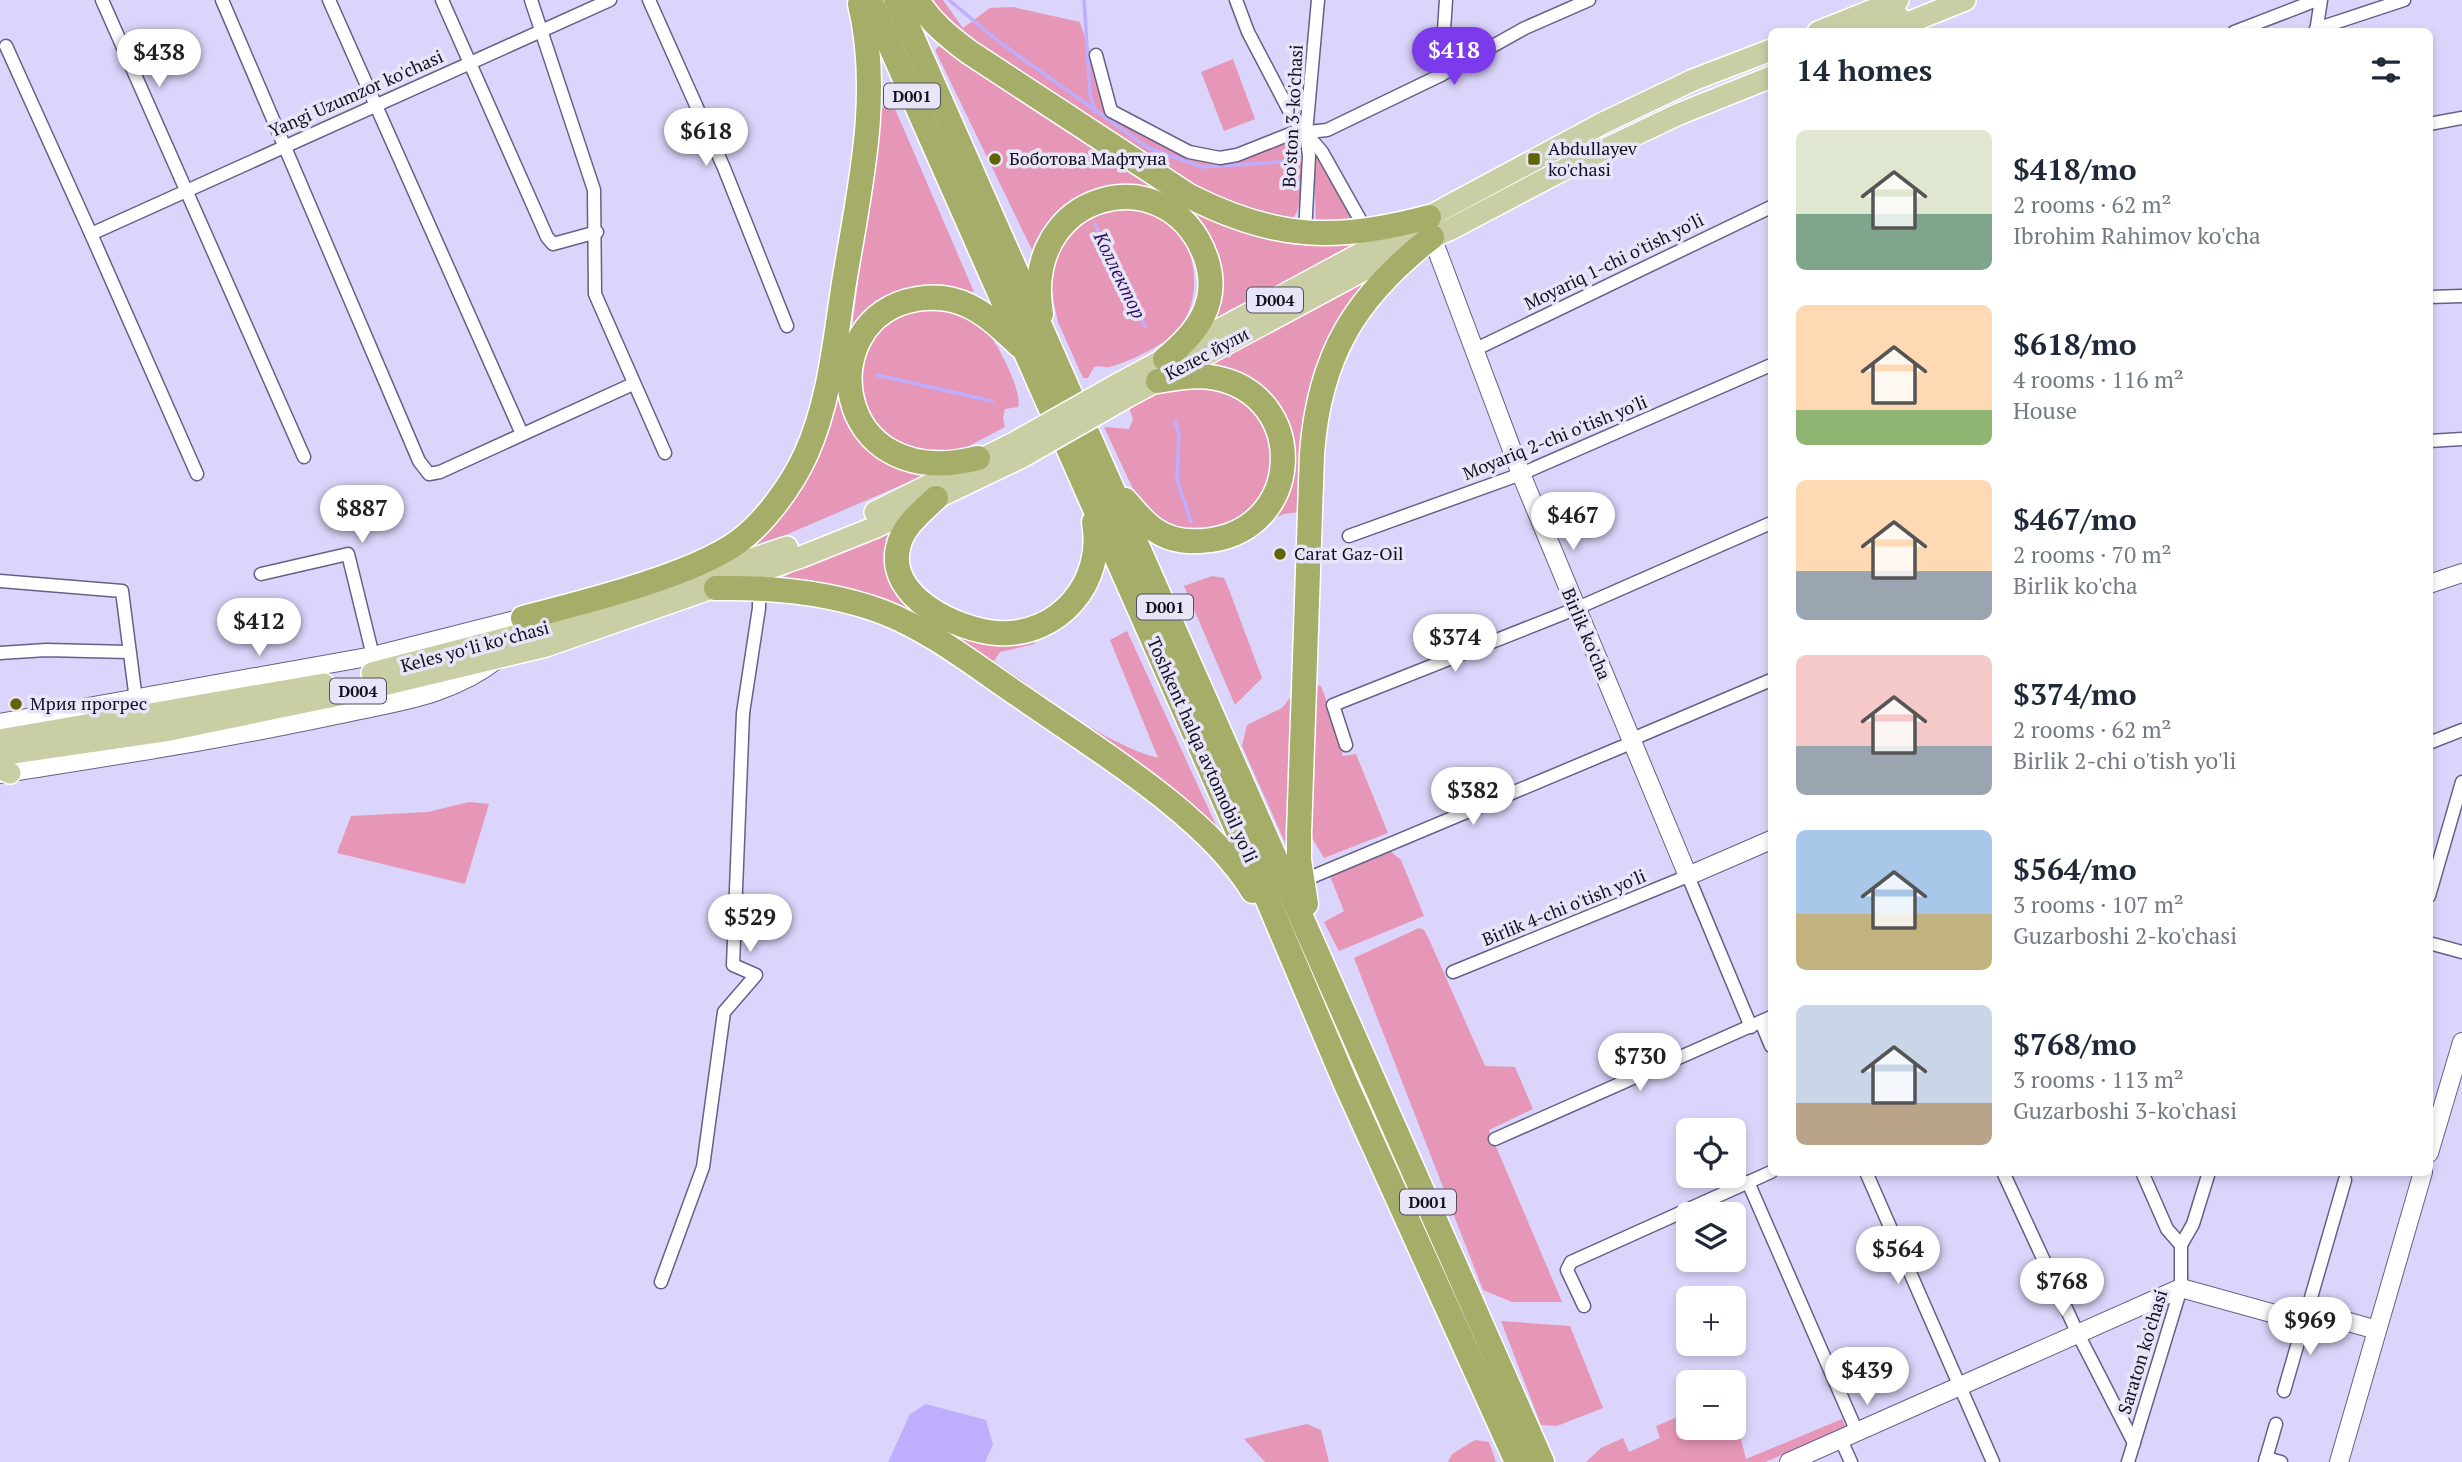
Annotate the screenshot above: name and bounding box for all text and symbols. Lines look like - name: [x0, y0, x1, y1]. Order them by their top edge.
- pin: $418: [1413, 28, 1495, 87]
- pin: $438: [118, 29, 200, 89]
- text: $418: [1428, 34, 1480, 65]
- text: $438: [133, 36, 185, 67]
- street label: Yangi Uzumzor ko'chasi: [265, 44, 447, 142]
- street label: Bo'ston 3-ko'chasi: [1276, 44, 1308, 188]
- text: 14 homes: [1796, 50, 1932, 90]
- icon: filters: [2367, 51, 2405, 89]
- road number: D001: [884, 83, 940, 108]
- pin: $618: [665, 108, 747, 168]
- text: $618: [680, 115, 732, 146]
- place label: Abdullayev ko'chasi: [1548, 136, 1638, 181]
- place label: Боботова Мафтуна: [1009, 146, 1167, 170]
- text: $418/mo: [2013, 149, 2137, 189]
- marker: Боботова Мафтуна: [987, 151, 1003, 167]
- marker: Abdullayev ko'chasi: [1526, 151, 1542, 167]
- icon: home: [1852, 158, 1936, 242]
- text: 2 rooms · 62 m²: [2013, 189, 2172, 220]
- street label: Moyariq 1-chi o'tish yo'li: [1520, 207, 1707, 315]
- text: Ibrohim Rahimov ko'cha: [2013, 220, 2261, 251]
- water label: Коллектор: [1088, 226, 1152, 322]
- road number: D004: [1247, 288, 1303, 312]
- street label: Келес йули: [1160, 321, 1253, 385]
- text: $618/mo: [2013, 324, 2137, 364]
- icon: home: [1852, 333, 1936, 417]
- text: 4 rooms · 116 m²: [2013, 364, 2184, 395]
- street label: Moyariq 2-chi o'tish yo'li: [1459, 389, 1650, 485]
- text: House: [2013, 395, 2077, 426]
- pin: $887: [321, 486, 403, 545]
- text: $887: [336, 492, 388, 523]
- pin: $467: [1532, 492, 1614, 552]
- text: $467: [1547, 499, 1599, 530]
- text: $467/mo: [2013, 499, 2137, 539]
- icon: home: [1852, 508, 1936, 592]
- text: 2 rooms · 70 m²: [2013, 539, 2172, 570]
- place label: Carat Gaz-Oil: [1294, 541, 1404, 565]
- marker: Carat Gaz-Oil: [1272, 546, 1288, 562]
- text: Birlik ko'cha: [2013, 570, 2138, 601]
- street label: Birlik ko'cha: [1557, 584, 1617, 683]
- road number: D001: [1137, 594, 1193, 620]
- pin: $412: [218, 598, 300, 658]
- text: $412: [233, 605, 285, 636]
- pin: $374: [1414, 614, 1496, 674]
- street label: Keles yoʻli koʻchasi: [398, 615, 552, 677]
- text: $374: [1429, 621, 1481, 652]
- street label: Toshkent halqa avtomobil yo'li: [1142, 633, 1264, 866]
- text: $374/mo: [2013, 674, 2137, 714]
- road number: D004: [330, 678, 386, 704]
- icon: home: [1852, 683, 1936, 767]
- place label: Мрия прогрес: [30, 691, 147, 715]
- marker: Мрия прогрес: [8, 696, 24, 712]
- text: 2 rooms · 62 m²: [2013, 714, 2172, 745]
- text: Birlik 2-chi o'tish yo'li: [2013, 745, 2236, 776]
- pin: $382: [1432, 768, 1514, 827]
- text: $382: [1447, 774, 1499, 805]
- text: $564/mo: [2013, 849, 2137, 889]
- icon: home: [1852, 858, 1936, 942]
- street label: Birlik 4-chi o'tish yo'li: [1478, 863, 1649, 951]
- text: 3 rooms · 107 m²: [2013, 889, 2184, 920]
- pin: $529: [709, 894, 791, 954]
- text: $529: [724, 901, 776, 932]
- text: Guzarboshi 2-ko'chasi: [2013, 920, 2237, 951]
- text: $768/mo: [2013, 1024, 2137, 1064]
- icon: home: [1852, 1033, 1936, 1117]
- pin: $730: [1599, 1034, 1681, 1093]
- text: $730: [1614, 1040, 1666, 1071]
- text: 3 rooms · 113 m²: [2013, 1064, 2184, 1095]
- text: Guzarboshi 3-ko'chasi: [2013, 1095, 2237, 1126]
- map controls: [1676, 1118, 1746, 1440]
- button: locate: [1676, 1118, 1746, 1188]
- road number: D001: [1400, 1190, 1456, 1214]
- button: layers: [1676, 1202, 1746, 1272]
- pin: $564: [1857, 1226, 1939, 1286]
- text: $564: [1872, 1233, 1924, 1264]
- pin: $768: [2021, 1258, 2103, 1318]
- text: $768: [2036, 1265, 2088, 1296]
- button: +: [1676, 1286, 1746, 1356]
- street label: Saraton ko'chasi: [2112, 1286, 2172, 1417]
- pin: $969: [2269, 1298, 2351, 1357]
- text: $969: [2284, 1304, 2336, 1335]
- pin: $439: [1826, 1348, 1908, 1407]
- text: $439: [1841, 1354, 1893, 1385]
- button: −: [1676, 1370, 1746, 1440]

